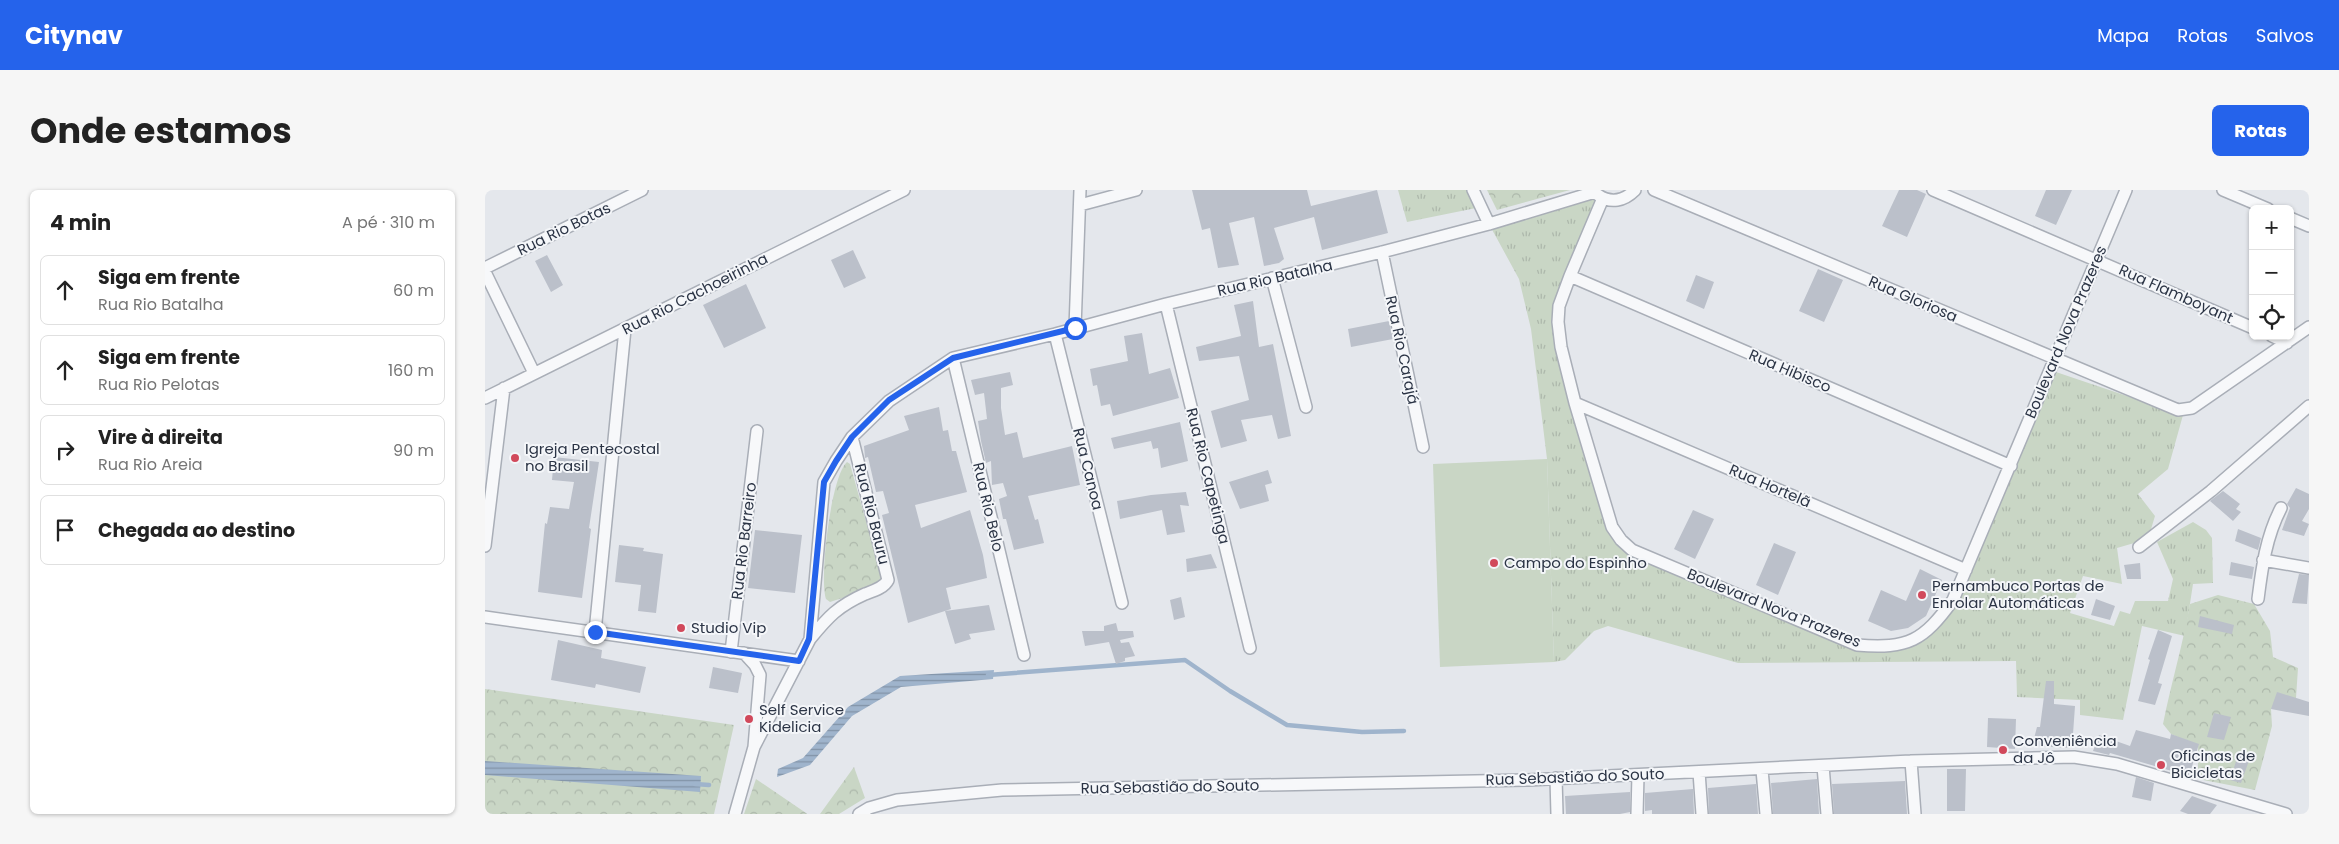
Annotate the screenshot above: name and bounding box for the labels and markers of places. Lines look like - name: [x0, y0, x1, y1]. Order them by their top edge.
- place label: Igreja Pentecostal no Brasil: [525, 438, 660, 476]
- marker: Igreja Pentecostal no Brasil: [509, 452, 521, 464]
- place label: Campo do Espinho: [1504, 552, 1647, 573]
- marker: Campo do Espinho: [1488, 557, 1500, 569]
- place label: Pernambuco Portas de Enrolar Automáticas: [1932, 575, 2104, 613]
- marker: Pernambuco Portas de Enrolar Automáticas: [1916, 589, 1928, 601]
- place label: Studio Vip: [691, 617, 766, 638]
- marker: Studio Vip: [675, 622, 687, 634]
- place label: Self Service Kidelicia: [759, 699, 844, 737]
- marker: Self Service Kidelicia: [743, 713, 755, 725]
- place label: Conveniência da Jô: [2013, 730, 2117, 768]
- marker: Conveniência da Jô: [1997, 744, 2009, 756]
- place label: Oficinas de Bicicletas: [2171, 745, 2255, 783]
- marker: Oficinas de Bicicletas: [2155, 759, 2167, 771]

